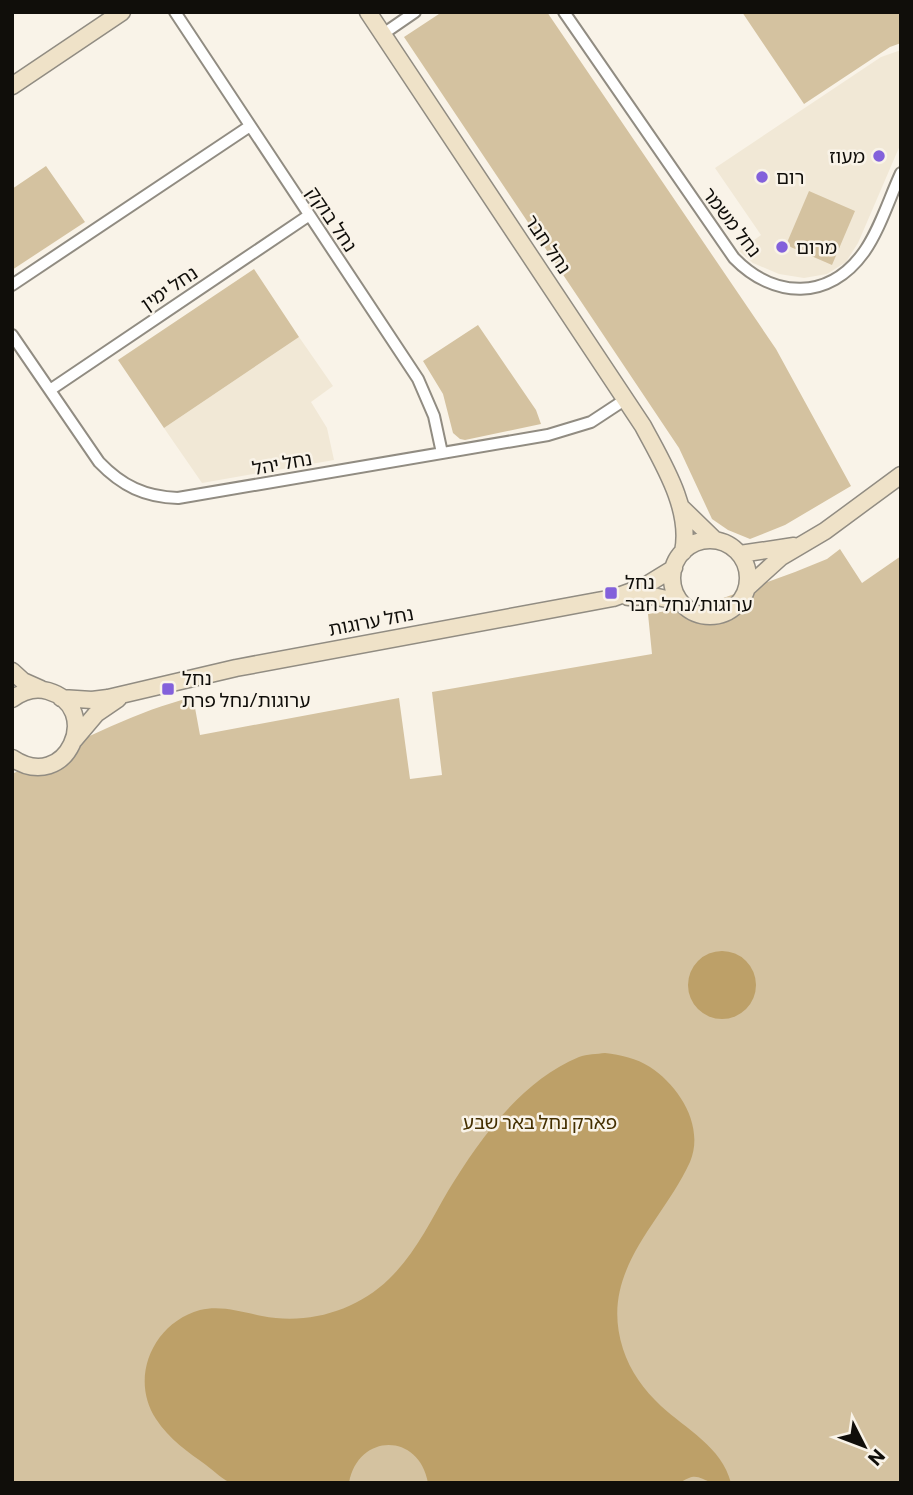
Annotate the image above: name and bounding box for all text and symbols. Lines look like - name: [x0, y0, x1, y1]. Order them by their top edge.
- place label: מעוז: [829, 144, 865, 167]
- marker: מעוז: [871, 148, 887, 164]
- place label: רום: [776, 165, 804, 188]
- marker: רום: [754, 169, 770, 185]
- street label: נחל בוקק: [302, 182, 363, 256]
- street label: נחל משמר: [698, 182, 767, 261]
- street label: נחל חבר: [520, 210, 576, 278]
- place label: מרום: [796, 235, 837, 258]
- marker: מרום: [774, 239, 790, 255]
- street label: נחל ימין: [136, 260, 201, 315]
- street label: נחל יהל: [250, 446, 314, 479]
- place label: נחל ערוגות/נחל חבר: [625, 570, 752, 615]
- marker: נחל ערוגות/נחל חבר: [603, 585, 619, 601]
- street label: נחל ערוגות: [326, 601, 415, 640]
- place label: נחל ערוגות/נחל פרת: [182, 666, 311, 711]
- marker: נחל ערוגות/נחל פרת: [160, 681, 176, 697]
- park label: פארק נחל באר שבע: [463, 1110, 617, 1133]
- north arrow: [829, 1411, 899, 1481]
- text: N: [864, 1445, 890, 1471]

